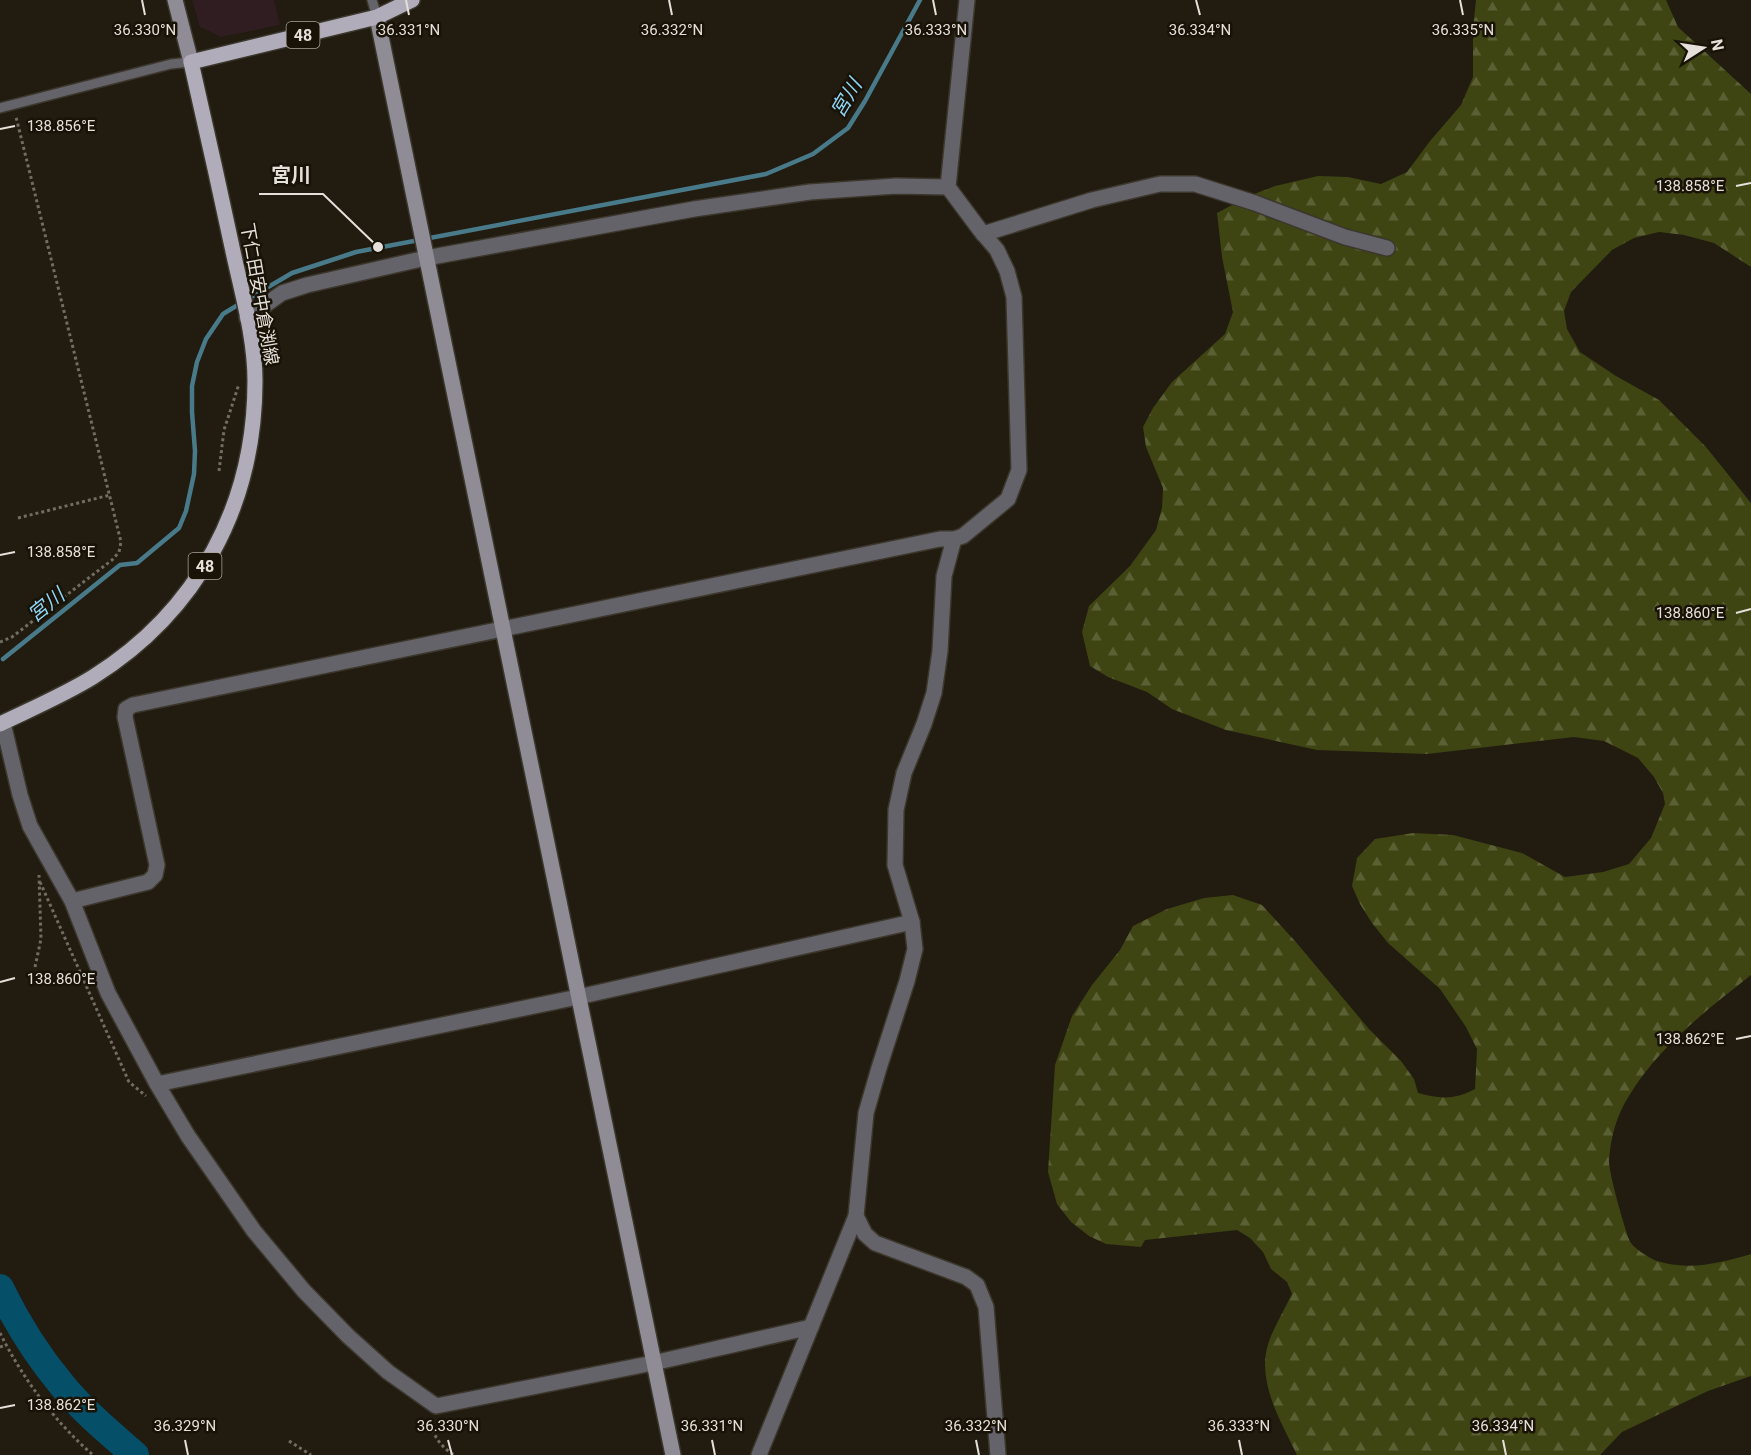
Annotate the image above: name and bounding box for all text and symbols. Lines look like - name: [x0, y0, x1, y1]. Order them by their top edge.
- north arrow: [1673, 18, 1733, 78]
- text: 36.330°N: [114, 21, 176, 39]
- text: 36.331°N: [378, 21, 440, 39]
- text: 36.332°N: [641, 21, 703, 39]
- text: 36.333°N: [905, 21, 967, 39]
- text: 36.334°N: [1169, 21, 1231, 39]
- text: 36.335°N: [1432, 21, 1494, 39]
- road number: 48: [286, 22, 320, 48]
- text: N: [1707, 37, 1728, 52]
- water label: 宮川: [825, 73, 868, 121]
- text: 138.856°E: [27, 117, 96, 135]
- callout: 宮川: [259, 156, 323, 194]
- text: 宮川: [271, 163, 311, 187]
- text: 138.858°E: [1656, 177, 1725, 195]
- street label: 下仁田安中倉渕線: [237, 221, 283, 367]
- text: 138.858°E: [27, 543, 96, 561]
- road number: 48: [188, 553, 222, 579]
- water label: 宮川: [23, 582, 71, 627]
- text: 138.860°E: [1656, 604, 1725, 622]
- text: 138.860°E: [27, 970, 96, 988]
- text: 138.862°E: [1656, 1030, 1725, 1048]
- text: 138.862°E: [27, 1396, 96, 1414]
- text: 36.329°N: [154, 1417, 216, 1435]
- text: 36.330°N: [417, 1417, 479, 1435]
- text: 36.331°N: [681, 1417, 743, 1435]
- text: 36.332°N: [945, 1417, 1007, 1435]
- text: 36.333°N: [1208, 1417, 1270, 1435]
- text: 36.334°N: [1472, 1417, 1534, 1435]

